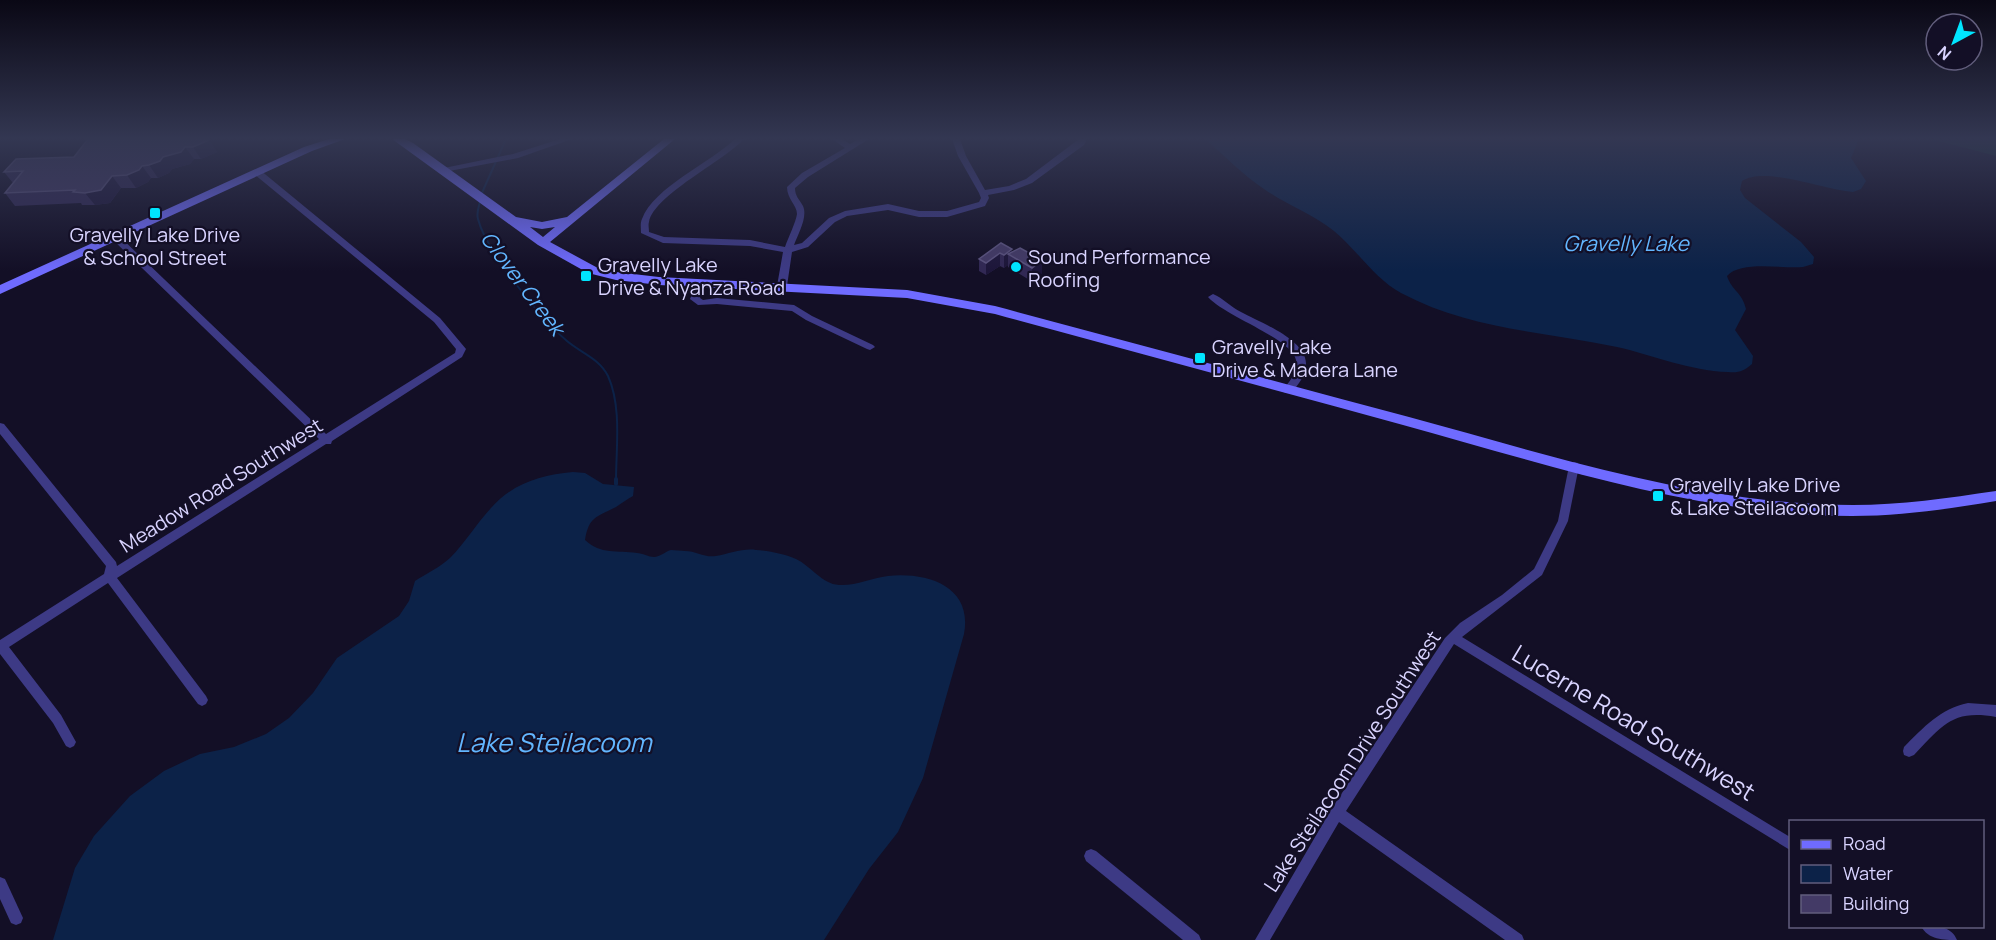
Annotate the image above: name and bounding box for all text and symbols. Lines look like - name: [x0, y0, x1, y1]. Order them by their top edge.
- north arrow: [1924, 12, 1984, 72]
- text: N: [1933, 41, 1956, 65]
- marker: Gravelly Lake Drive & School Street: [148, 206, 162, 220]
- place label: Gravelly Lake Drive & School Street: [70, 221, 240, 271]
- water label: Clover Creek: [475, 225, 573, 343]
- water label: Gravelly Lake: [1563, 229, 1691, 257]
- place label: Sound Performance Roofing: [1028, 243, 1211, 293]
- place label: Gravelly Lake Drive & Nyanza Road: [598, 251, 785, 301]
- marker: Sound Performance Roofing: [1009, 260, 1023, 274]
- marker: Gravelly Lake Drive & Nyanza Road: [579, 269, 593, 283]
- place label: Gravelly Lake Drive & Madera Lane: [1212, 333, 1398, 383]
- marker: Gravelly Lake Drive & Madera Lane: [1193, 351, 1207, 365]
- street label: Meadow Road Southwest: [114, 411, 328, 559]
- place label: Gravelly Lake Drive & Lake Steilacoom: [1670, 471, 1840, 521]
- marker: Gravelly Lake Drive & Lake Steilacoom: [1651, 489, 1665, 503]
- street label: Lake Steilacoom Drive Southwest: [1257, 625, 1447, 897]
- street label: Lucerne Road Southwest: [1506, 636, 1762, 808]
- water label: Lake Steilacoom: [456, 724, 654, 760]
- legend: [1789, 820, 1984, 928]
- text: Road: [1843, 831, 1886, 855]
- text: Water: [1843, 861, 1893, 885]
- text: Building: [1843, 891, 1909, 915]

